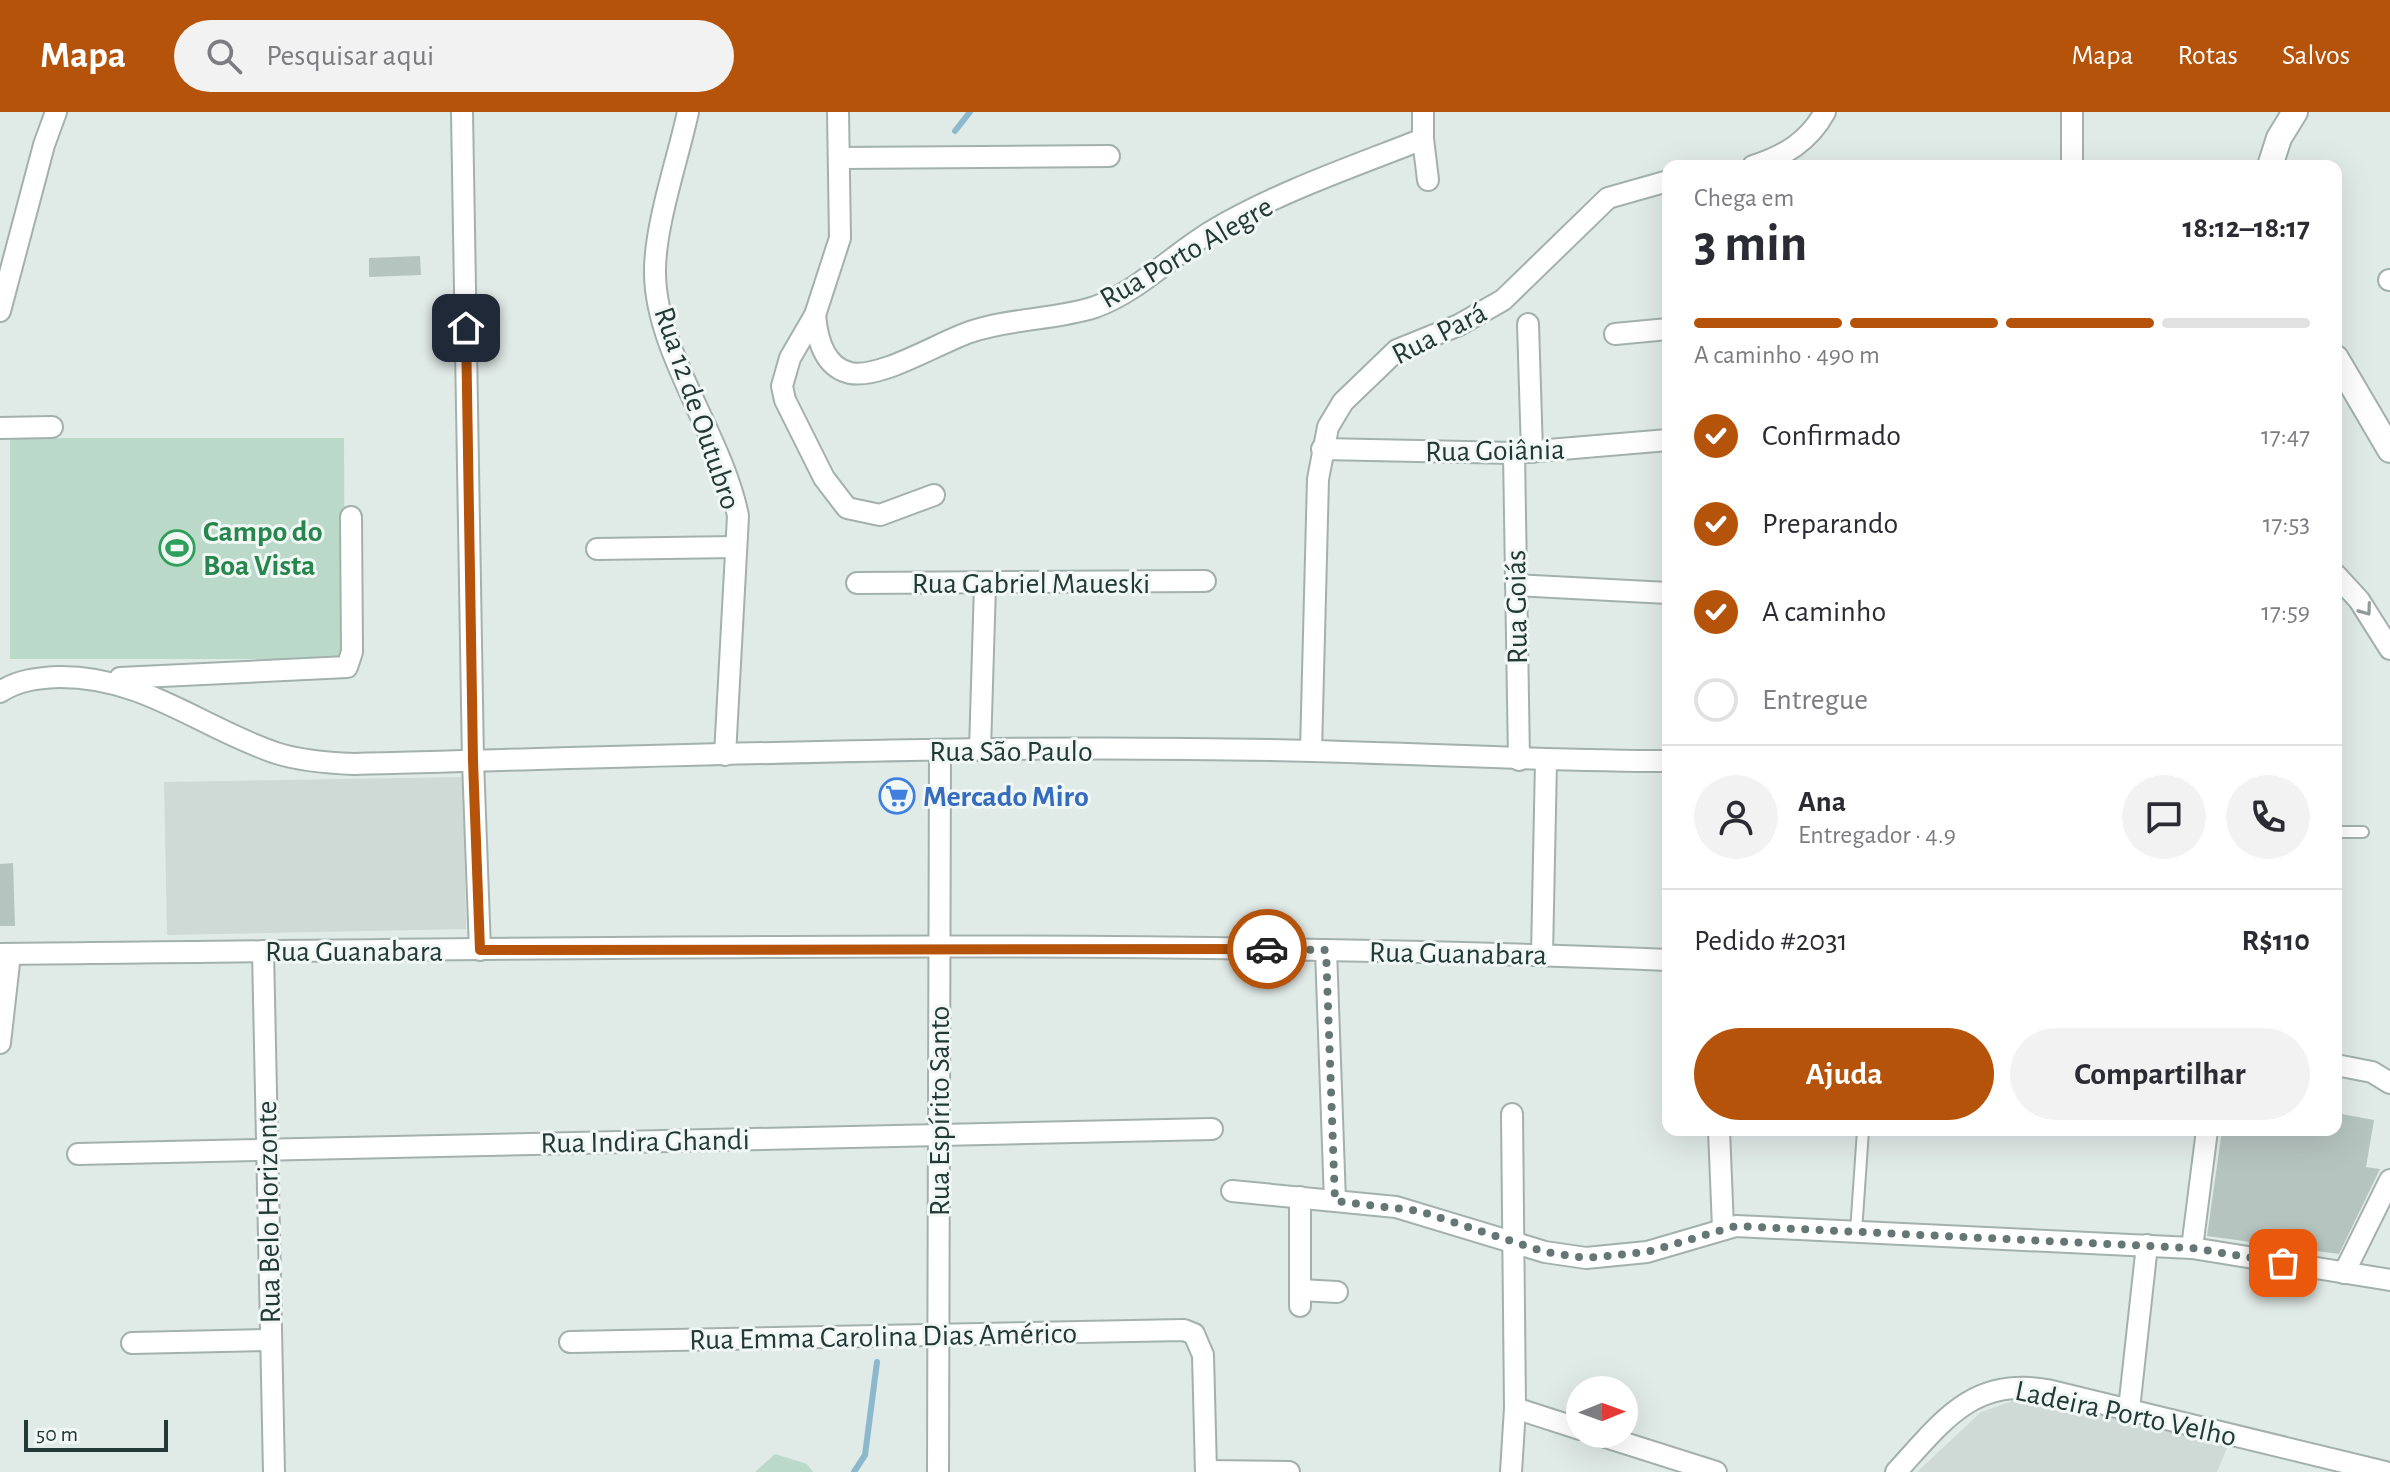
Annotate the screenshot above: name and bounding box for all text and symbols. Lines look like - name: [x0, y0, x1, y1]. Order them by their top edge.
- search box: [174, 20, 734, 92]
- icon: search: [202, 34, 246, 78]
- text: Mapa: [40, 37, 126, 75]
- text: Pesquisar aqui: [266, 41, 434, 71]
- text: Mapa: [2072, 42, 2133, 70]
- text: Rotas: [2177, 42, 2238, 70]
- text: Salvos: [2282, 42, 2350, 70]
- text: Chega em: [1694, 185, 1794, 211]
- street label: Rua Porto Alegre: [1095, 191, 1278, 314]
- text: 18:12–18:17: [2183, 213, 2310, 243]
- text: 3 min: [1694, 218, 1807, 270]
- pin: [432, 294, 500, 362]
- street label: Rua Pará: [1387, 297, 1492, 370]
- street label: Rua 12 de Outubro: [648, 303, 746, 514]
- icon: home: [444, 306, 488, 350]
- text: A caminho · 490 m: [1694, 342, 1880, 368]
- icon: check: [1694, 414, 1738, 458]
- text: Confirmado: [1762, 421, 1901, 451]
- text: 17:47: [2261, 423, 2310, 449]
- street label: Rua Goiânia: [1425, 435, 1565, 467]
- icon: check: [1694, 502, 1738, 546]
- text: Preparando: [1762, 509, 1898, 539]
- text: 17:53: [2263, 511, 2310, 537]
- place label: Campo do Boa Vista: [203, 517, 322, 581]
- sports icon: Campo do Boa Vista: [158, 529, 196, 567]
- street label: Rua Goiás: [1501, 549, 1533, 664]
- street label: Rua Gabriel Maueski: [912, 569, 1150, 599]
- icon: check: [1694, 590, 1738, 634]
- text: A caminho: [1762, 597, 1886, 627]
- text: 17:59: [2261, 599, 2310, 625]
- one-way arrow: [2356, 601, 2371, 616]
- text: Entregue: [1762, 685, 1868, 715]
- street label: Rua São Paulo: [929, 737, 1093, 767]
- button: person: [1694, 775, 1778, 859]
- button: chat: [2122, 775, 2206, 859]
- button: phone: [2226, 775, 2310, 859]
- supermarket icon: Mercado Miro: [878, 777, 916, 815]
- place label: Mercado Miro: [923, 782, 1089, 812]
- text: Ana: [1798, 787, 1846, 817]
- text: Entregador · 4.9: [1798, 822, 1956, 848]
- courier: [1227, 909, 1307, 989]
- text: Pedido #2031: [1694, 926, 1848, 956]
- text: R$110: [2242, 926, 2310, 956]
- icon: car: [1245, 927, 1289, 971]
- street label: Rua Guanabara: [265, 937, 443, 967]
- street label: Rua Guanabara: [1369, 937, 1547, 971]
- street label: Rua Espírito Santo: [925, 1006, 955, 1216]
- button: Ajuda: [1694, 1028, 1994, 1120]
- button: Compartilhar: [2010, 1028, 2310, 1120]
- street label: Rua Belo Horizonte: [252, 1100, 286, 1324]
- street label: Rua Indira Ghandi: [540, 1125, 750, 1159]
- pin: [2249, 1229, 2317, 1297]
- icon: bag: [2261, 1241, 2305, 1285]
- street label: Rua Emma Carolina Dias Américo: [689, 1319, 1077, 1355]
- north arrow: [1566, 1376, 1638, 1448]
- map controls: [1566, 1376, 1638, 1448]
- street label: Ladeira Porto Velho: [2012, 1376, 2239, 1452]
- scale bar: [24, 1416, 168, 1452]
- text: 50 m: [36, 1423, 78, 1445]

